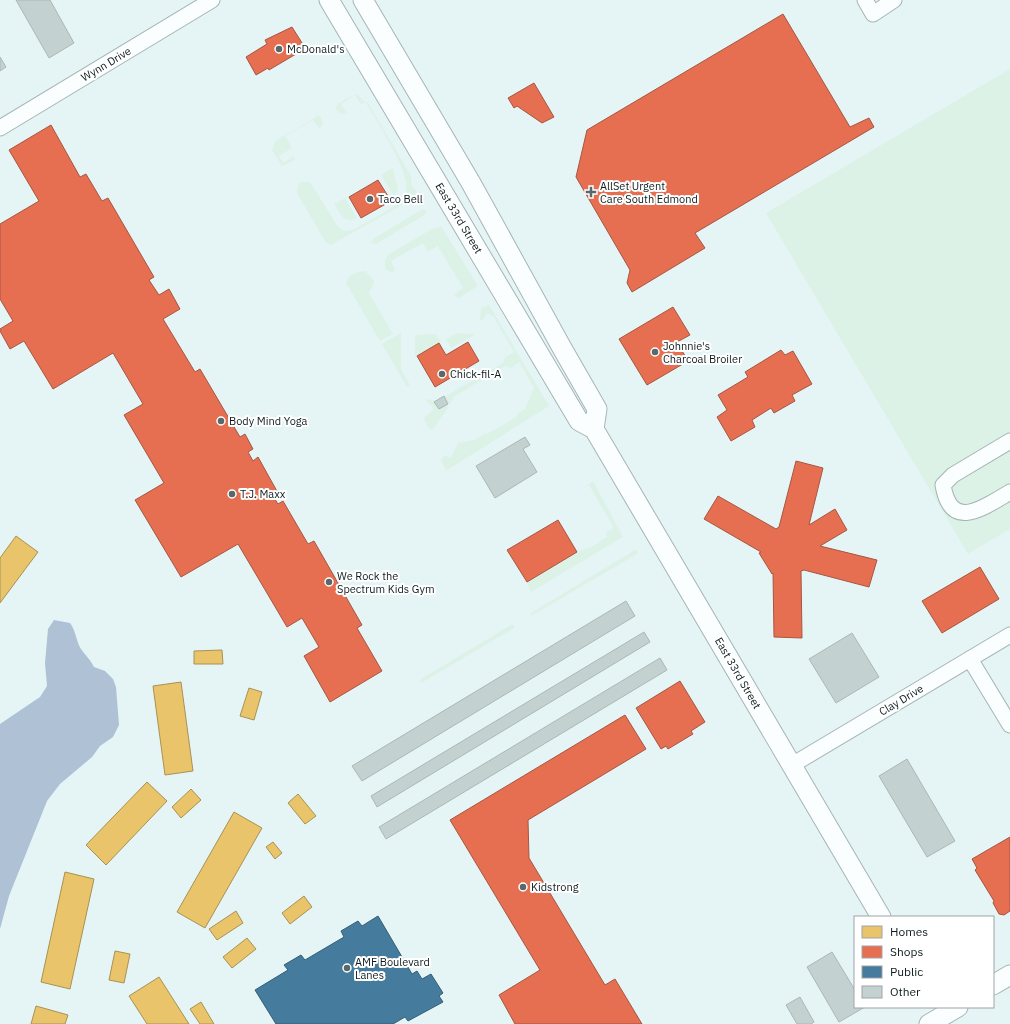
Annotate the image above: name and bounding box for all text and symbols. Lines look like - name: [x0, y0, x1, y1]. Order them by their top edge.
- place label: McDonald's: [287, 42, 345, 56]
- street label: Wynn Drive: [78, 44, 134, 84]
- marker: McDonald's: [274, 44, 284, 54]
- place label: AllSet Urgent Care South Edmond: [600, 179, 698, 206]
- street label: East 33rd Street: [432, 180, 486, 256]
- marker: AllSet Urgent Care South Edmond: [585, 186, 597, 198]
- place label: Taco Bell: [378, 192, 423, 206]
- marker: Taco Bell: [365, 194, 375, 204]
- place label: Johnnie's Charcoal Broiler: [663, 339, 742, 366]
- marker: Johnnie's Charcoal Broiler: [650, 347, 660, 357]
- place label: Chick-fil-A: [450, 367, 501, 381]
- marker: Chick-fil-A: [437, 369, 447, 379]
- place label: Body Mind Yoga: [229, 414, 308, 428]
- marker: Body Mind Yoga: [216, 416, 226, 426]
- place label: T.J. Maxx: [240, 487, 286, 501]
- marker: T.J. Maxx: [227, 489, 237, 499]
- place label: We Rock the Spectrum Kids Gym: [337, 569, 434, 596]
- marker: We Rock the Spectrum Kids Gym: [324, 577, 334, 587]
- street label: East 33rd Street: [712, 635, 764, 711]
- street label: Clay Drive: [876, 681, 926, 719]
- place label: Kidstrong: [531, 880, 579, 894]
- marker: Kidstrong: [518, 882, 528, 892]
- legend: [854, 916, 994, 1008]
- text: Homes: [890, 924, 928, 939]
- text: Shops: [890, 944, 923, 959]
- place label: AMF Boulevard Lanes: [355, 955, 430, 982]
- marker: AMF Boulevard Lanes: [342, 963, 352, 973]
- text: Public: [890, 964, 923, 979]
- text: Other: [890, 984, 921, 999]

